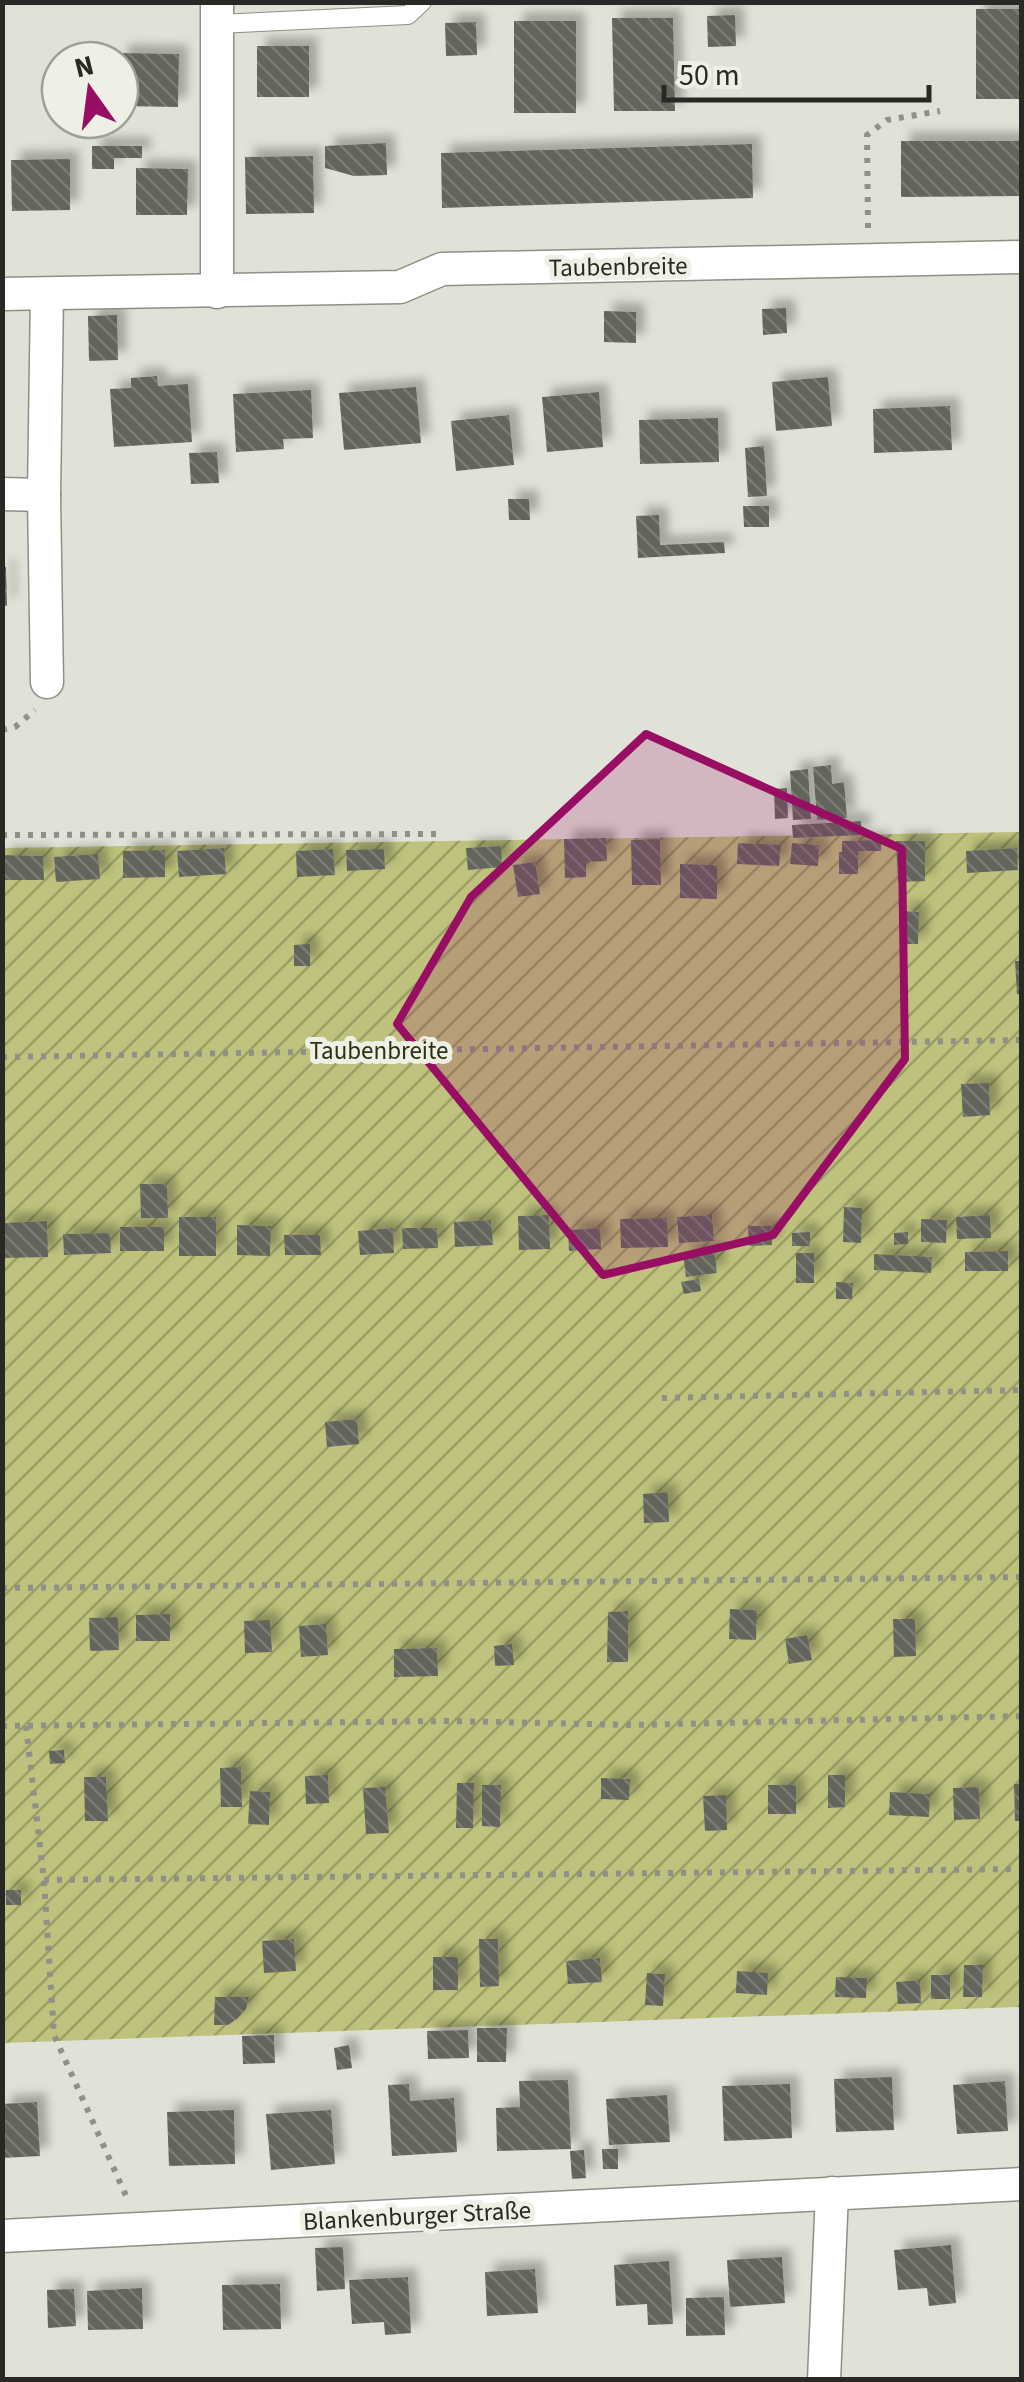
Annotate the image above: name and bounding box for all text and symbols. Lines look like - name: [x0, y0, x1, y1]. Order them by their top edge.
- north arrow: [40, 40, 140, 140]
- scale bar: [664, 40, 929, 102]
- text: N: [70, 45, 98, 88]
- text: 50 m: [679, 54, 740, 97]
- street label: Taubenbreite: [548, 248, 688, 286]
- park label: Taubenbreite: [310, 1033, 449, 1069]
- street label: Blankenburger Straße: [302, 2192, 532, 2240]

